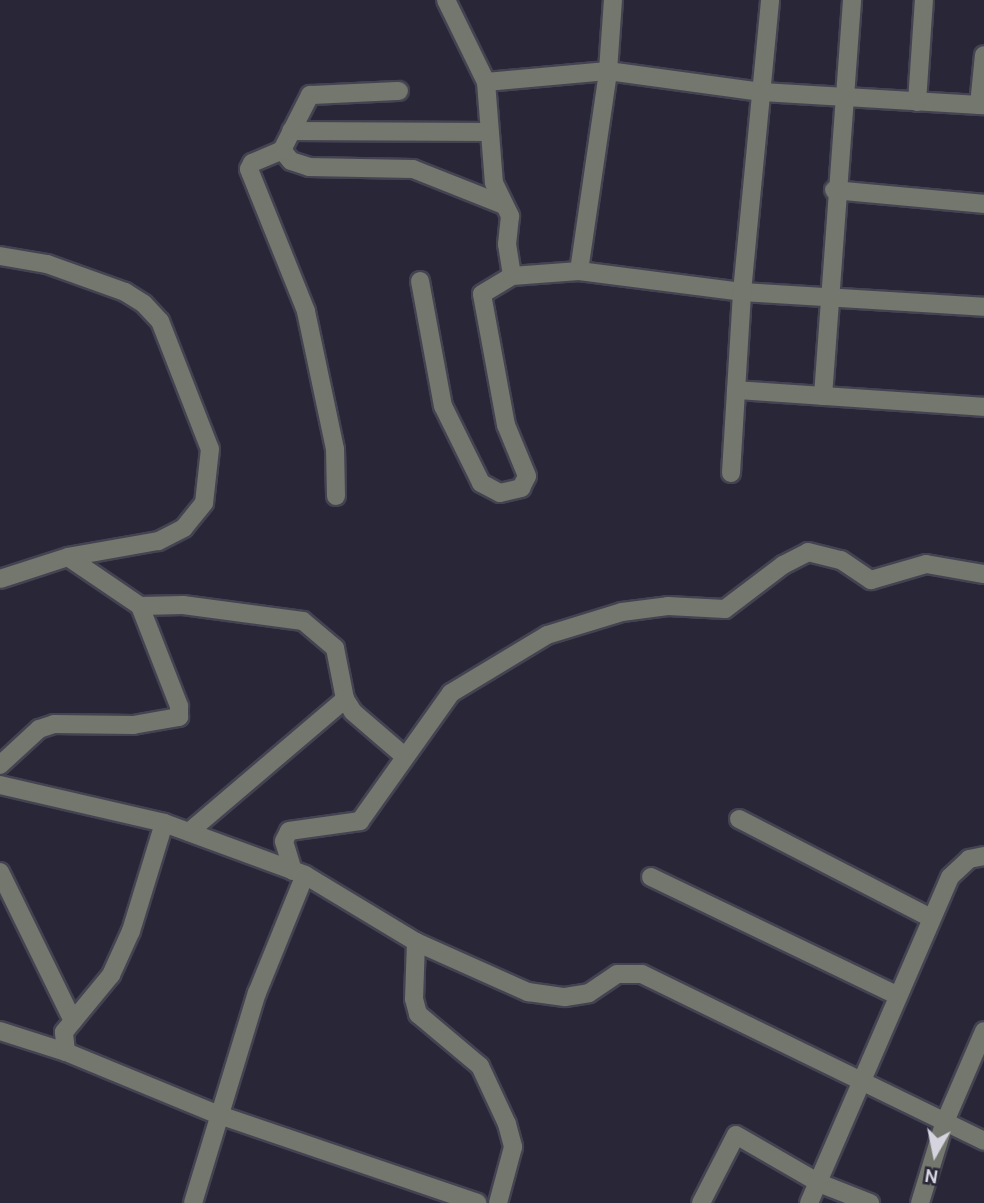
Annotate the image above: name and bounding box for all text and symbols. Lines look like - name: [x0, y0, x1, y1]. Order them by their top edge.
- north arrow: [900, 1119, 970, 1189]
- text: N: [923, 1162, 940, 1188]

